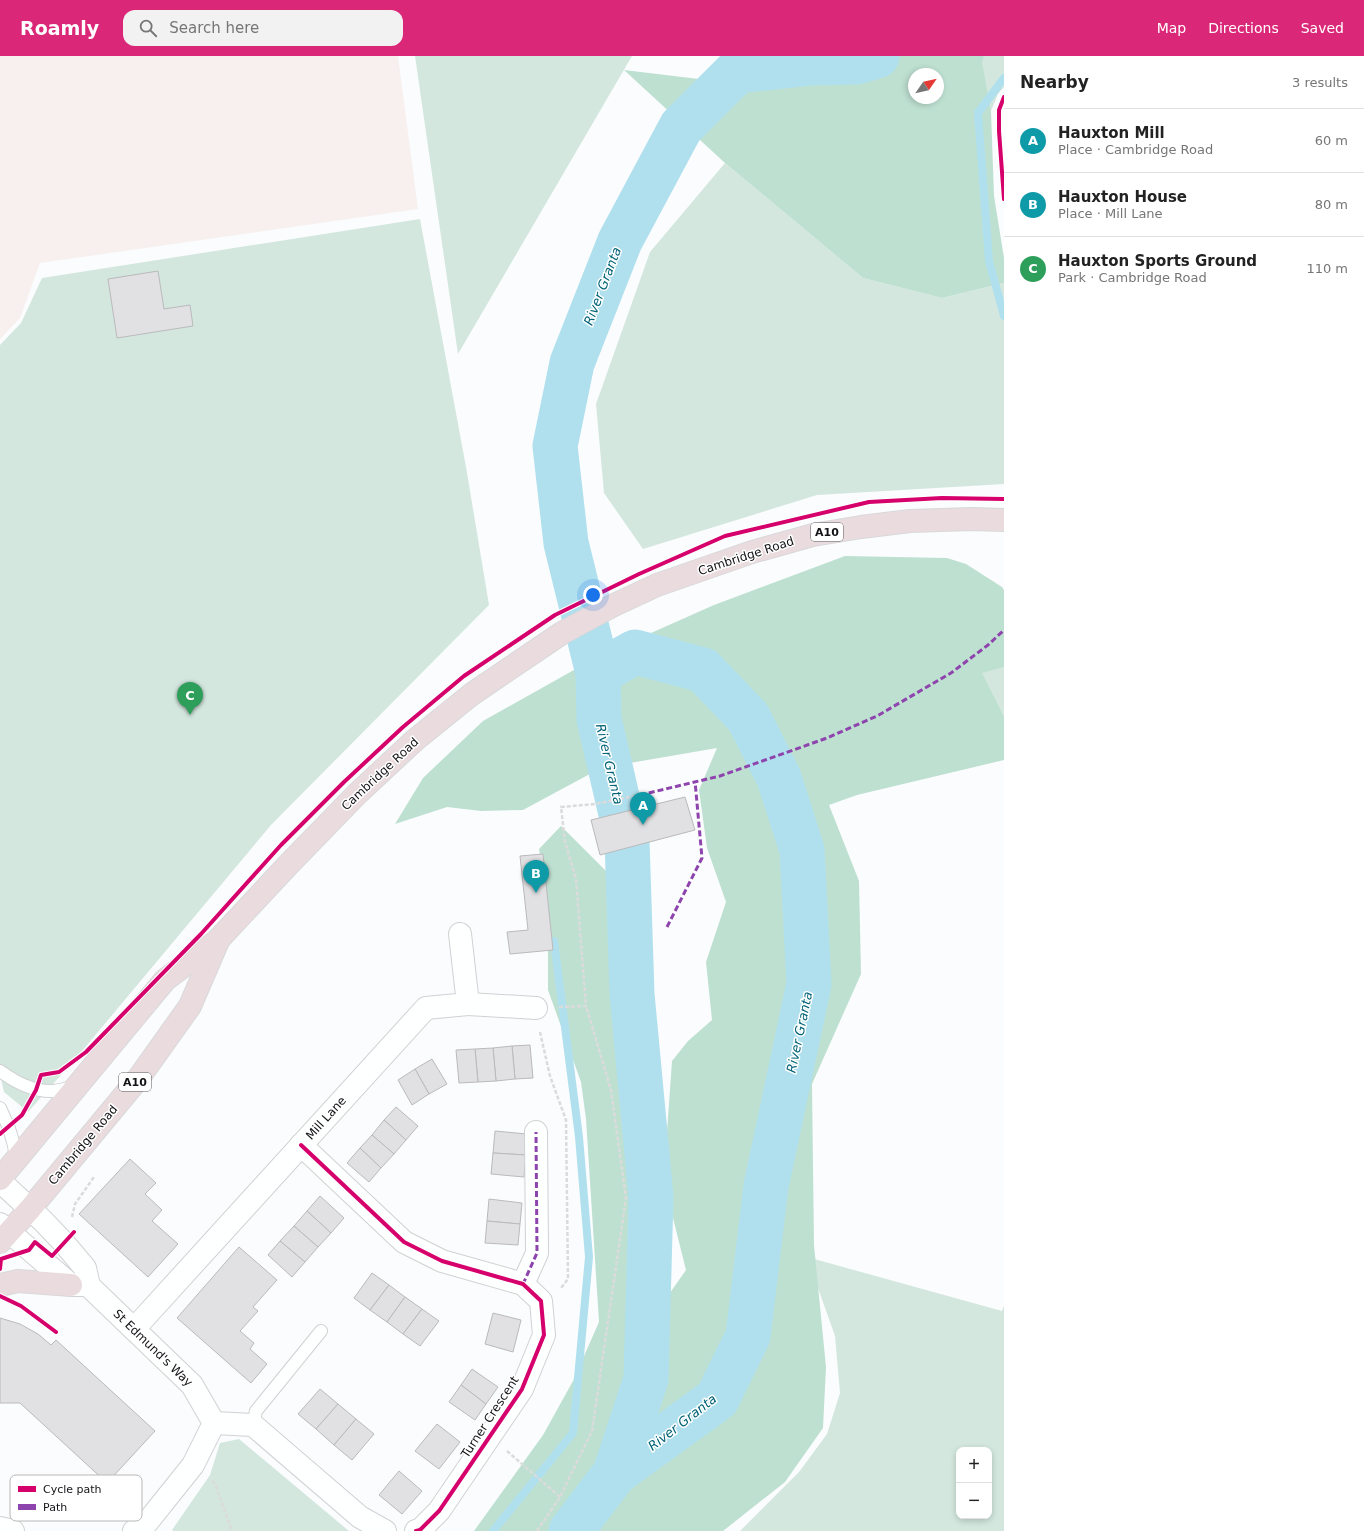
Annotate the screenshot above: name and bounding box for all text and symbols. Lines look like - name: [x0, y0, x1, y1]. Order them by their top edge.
- search box: [123, 10, 403, 46]
- text: Roamly: [20, 17, 99, 39]
- icon: search: [137, 17, 159, 39]
- text: Search here: [169, 19, 259, 37]
- text: Map: [1157, 20, 1186, 36]
- text: Directions: [1208, 20, 1279, 36]
- text: Saved: [1301, 20, 1344, 36]
- north arrow: [908, 68, 944, 104]
- text: Nearby: [1020, 72, 1089, 92]
- text: 3 results: [1292, 75, 1348, 90]
- text: Hauxton Mill: [1058, 124, 1165, 142]
- text: A: [1028, 133, 1038, 148]
- text: 60 m: [1315, 133, 1348, 148]
- text: Place · Cambridge Road: [1058, 142, 1213, 157]
- text: Hauxton House: [1058, 188, 1187, 206]
- text: B: [1028, 197, 1038, 212]
- text: 80 m: [1315, 197, 1348, 212]
- text: Place · Mill Lane: [1058, 206, 1163, 221]
- water label: River Granta: [581, 245, 624, 327]
- text: Hauxton Sports Ground: [1058, 252, 1257, 270]
- text: C: [1028, 261, 1038, 276]
- text: 110 m: [1306, 261, 1348, 276]
- text: Park · Cambridge Road: [1058, 270, 1207, 285]
- road number: A10: [811, 523, 843, 541]
- street label: Cambridge Road: [696, 534, 796, 578]
- your location: [583, 585, 603, 605]
- pin: C: [177, 682, 203, 715]
- water label: River Granta: [593, 722, 626, 806]
- street label: Cambridge Road: [339, 735, 421, 813]
- pin: A: [630, 792, 656, 825]
- pin: B: [523, 860, 549, 893]
- water label: River Granta: [784, 990, 815, 1074]
- road number: A10: [119, 1073, 151, 1091]
- street label: Mill Lane: [303, 1094, 349, 1142]
- street label: Cambridge Road: [46, 1102, 120, 1188]
- street label: St Edmund's Way: [110, 1307, 196, 1389]
- street label: Turner Crescent: [458, 1373, 522, 1461]
- water label: River Granta: [645, 1391, 719, 1454]
- map controls: [956, 1447, 992, 1519]
- button: +: [956, 1447, 992, 1483]
- legend: [10, 1475, 142, 1521]
- text: Cycle path: [43, 1483, 102, 1496]
- button: −: [956, 1483, 992, 1519]
- text: Path: [43, 1501, 67, 1514]

